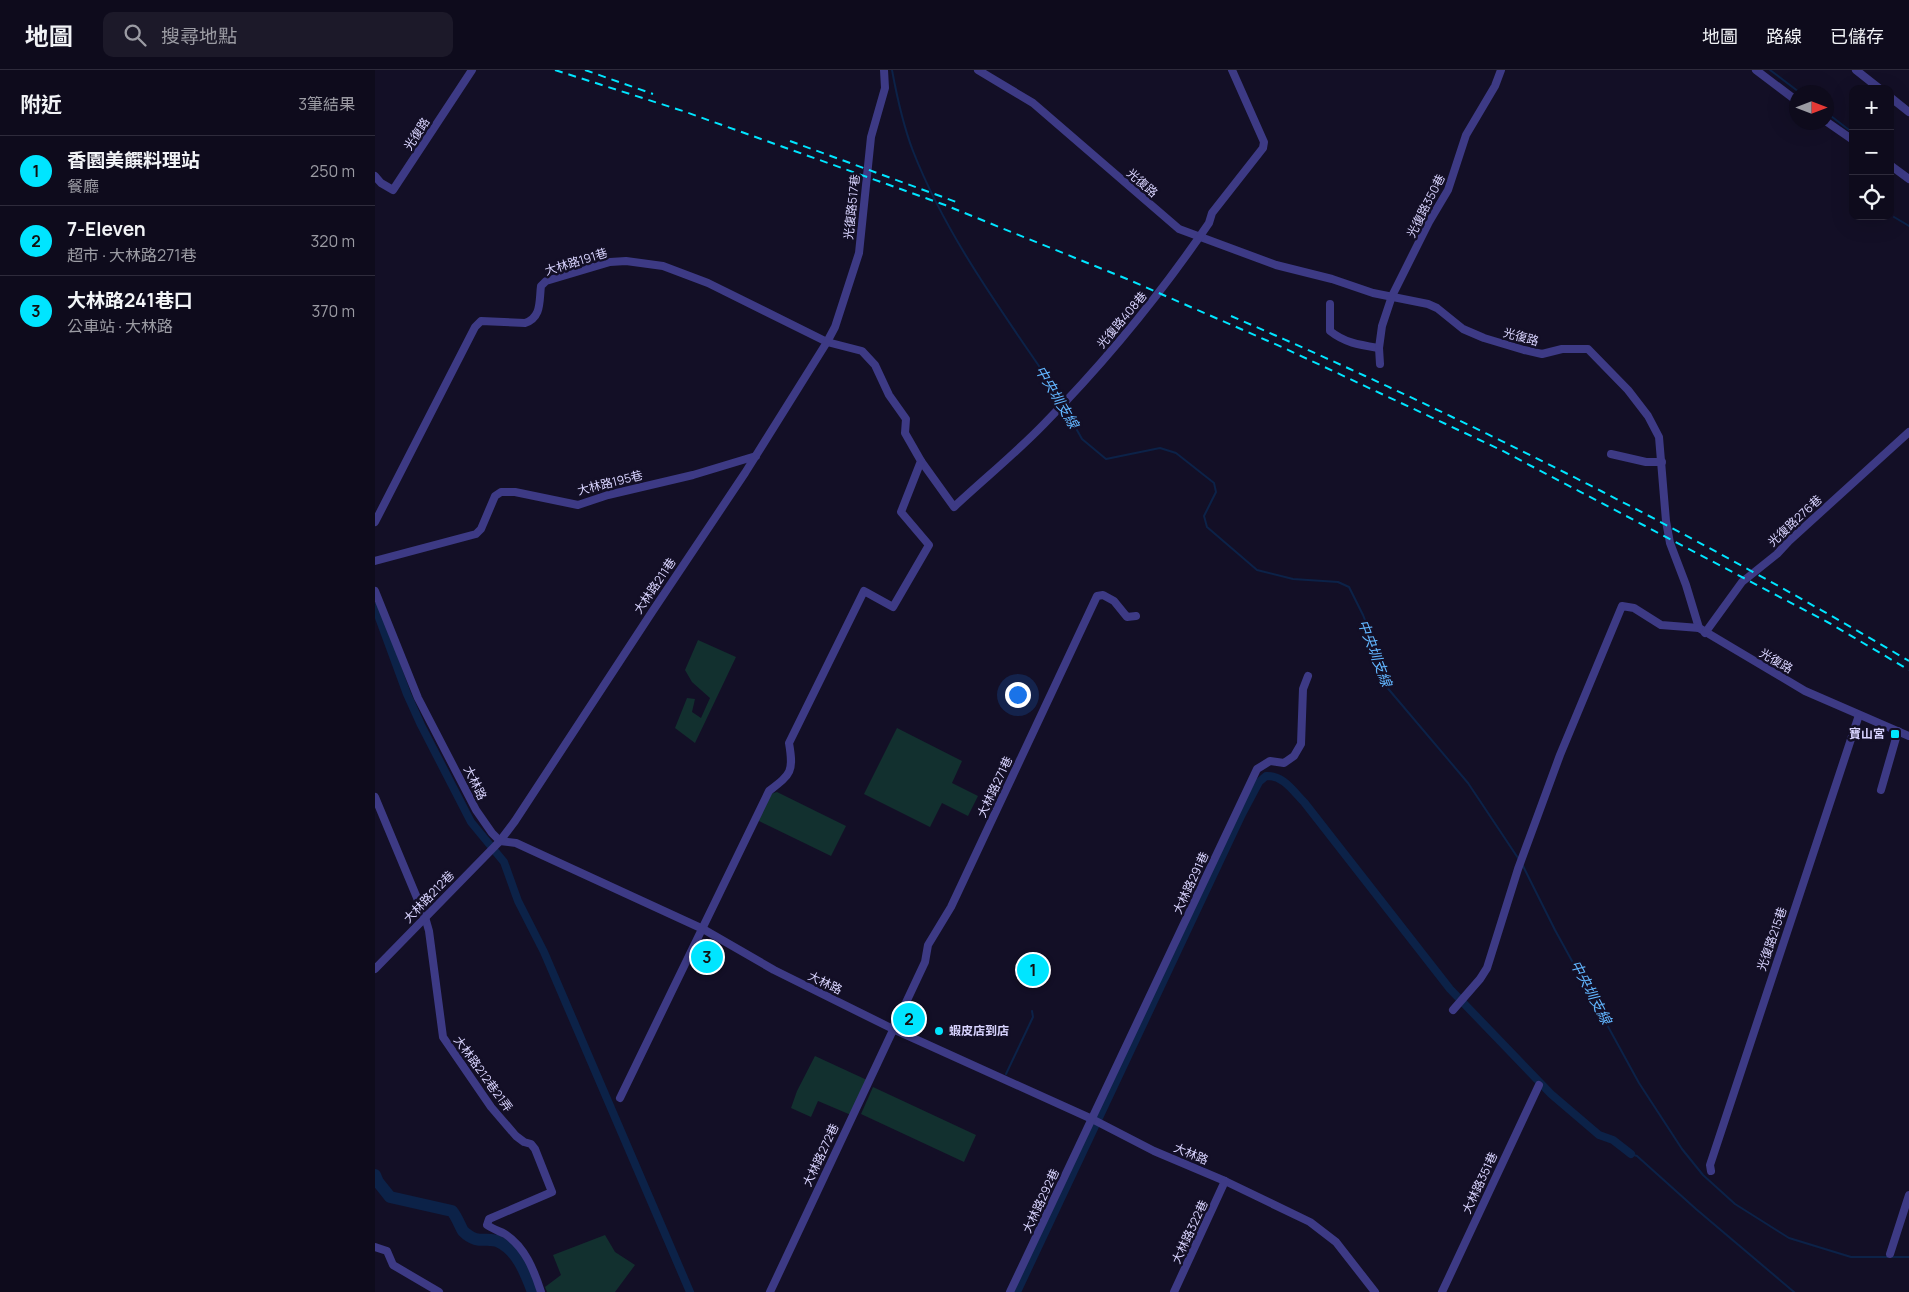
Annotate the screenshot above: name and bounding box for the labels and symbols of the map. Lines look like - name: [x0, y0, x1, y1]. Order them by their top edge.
- north arrow: [1789, 85, 1834, 130]
- street label: 光復路: [400, 114, 434, 153]
- street label: 光復路: [1123, 164, 1161, 201]
- street label: 光復路350巷: [1402, 171, 1449, 240]
- street label: 光復路517巷: [840, 173, 863, 240]
- street label: 大林路191巷: [542, 244, 609, 279]
- street label: 光復路408巷: [1093, 288, 1150, 352]
- street label: 光復路: [1502, 324, 1541, 349]
- water label: 中央圳支線: [1031, 362, 1085, 433]
- street label: 大林路195巷: [575, 466, 644, 499]
- street label: 光復路276巷: [1764, 491, 1825, 550]
- street label: 大林路211巷: [630, 554, 680, 617]
- water label: 中央圳支線: [1354, 617, 1398, 691]
- street label: 光復路: [1756, 644, 1796, 677]
- your location: [1005, 682, 1031, 708]
- place label: 寶山宮: [1849, 725, 1885, 742]
- marker: 寶山宮: [1889, 728, 1901, 740]
- street label: 大林路271巷: [973, 753, 1016, 820]
- street label: 大林路: [460, 763, 491, 803]
- street label: 大林路291巷: [1169, 849, 1212, 917]
- street label: 大林路212巷: [399, 867, 458, 926]
- street label: 光復路215巷: [1753, 905, 1790, 973]
- pin: 3: [691, 938, 723, 976]
- pin: 1: [1017, 951, 1049, 989]
- water label: 中央圳支線: [1567, 956, 1617, 1029]
- street label: 大林路: [805, 967, 845, 998]
- pin: 2: [893, 1000, 925, 1038]
- place label: 蝦皮店到店: [949, 1022, 1009, 1039]
- marker: 蝦皮店到店: [933, 1025, 945, 1037]
- street label: 大林路212巷21弄: [450, 1032, 517, 1115]
- street label: 大林路272巷: [799, 1121, 843, 1189]
- street label: 大林路: [1171, 1139, 1211, 1168]
- street label: 大林路351巷: [1458, 1149, 1501, 1216]
- street label: 大林路292巷: [1018, 1166, 1063, 1236]
- street label: 大林路322巷: [1167, 1197, 1212, 1266]

